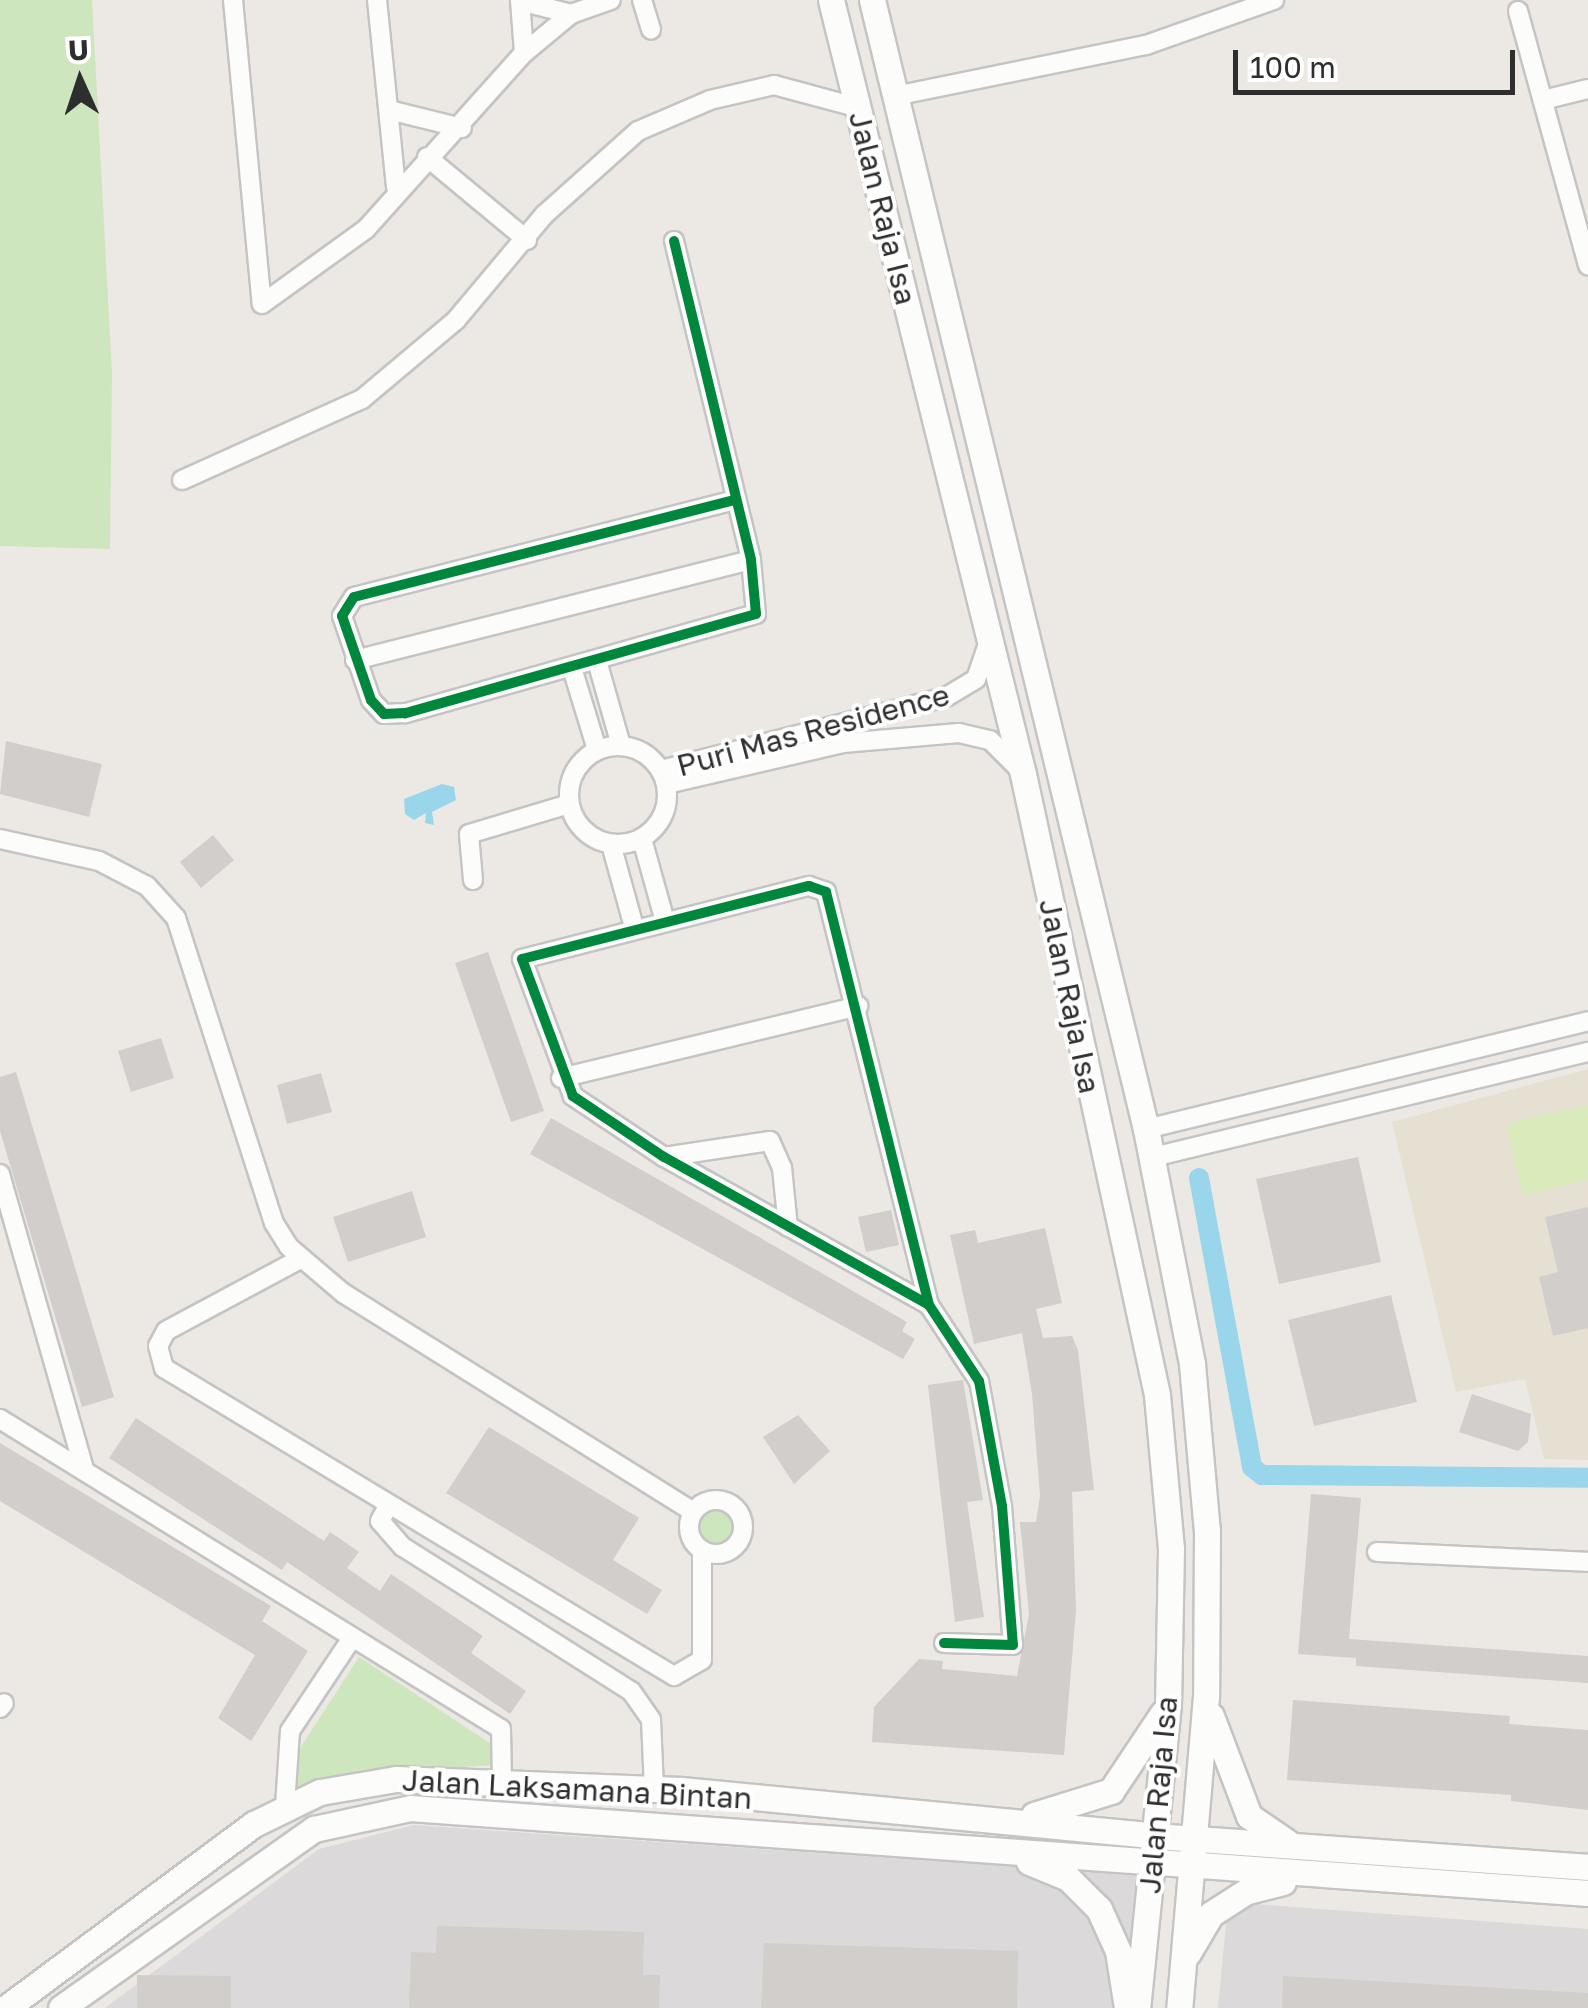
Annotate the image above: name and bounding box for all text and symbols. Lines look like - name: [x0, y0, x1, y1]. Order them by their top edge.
- north arrow: [30, 30, 130, 130]
- scale bar: [1238, 30, 1520, 92]
- text: U: [67, 33, 89, 67]
- text: 100 m: [1250, 49, 1336, 85]
- street label: Jalan Raja Isa: [842, 108, 924, 308]
- street label: Puri Mas Residence: [673, 676, 953, 784]
- street label: Jalan Raja Isa: [1032, 895, 1108, 1097]
- street label: Jalan Raja Isa: [1131, 1695, 1185, 1895]
- street label: Jalan Laksamana Bintan: [401, 1762, 753, 1816]

